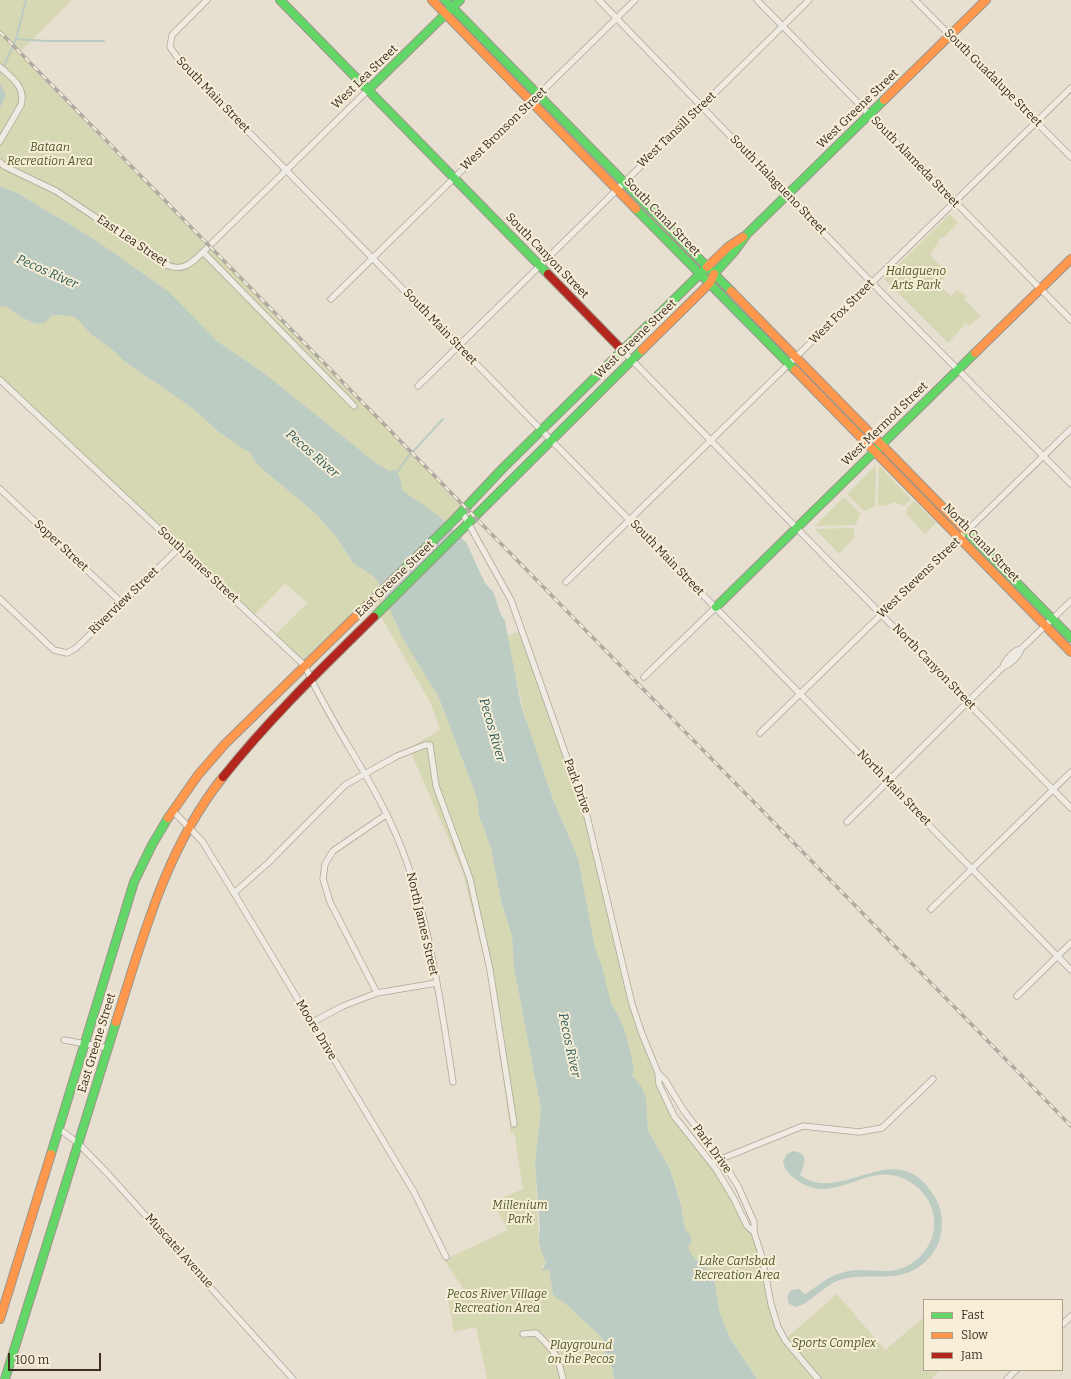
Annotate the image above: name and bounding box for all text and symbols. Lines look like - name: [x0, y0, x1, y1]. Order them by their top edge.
- street label: South Guadalupe Street: [941, 26, 1045, 130]
- street label: West Lea Street: [329, 42, 401, 112]
- street label: South Main Street: [173, 54, 253, 136]
- street label: West Greene Street: [814, 66, 902, 152]
- street label: West Bronson Street: [458, 84, 550, 174]
- street label: West Tansill Street: [635, 89, 719, 171]
- street label: South Alameda Street: [868, 113, 962, 211]
- street label: South Halagueno Street: [727, 132, 829, 238]
- park label: Bataan Recreation Area: [7, 141, 93, 169]
- street label: South Canal Street: [621, 175, 703, 259]
- street label: South Canyon Street: [502, 210, 592, 302]
- street label: East Lea Street: [94, 212, 170, 270]
- water label: Pecos River: [14, 252, 80, 292]
- park label: Halagueno Arts Park: [886, 265, 946, 293]
- street label: West Fox Street: [806, 276, 878, 348]
- street label: South Main Street: [400, 286, 480, 368]
- street label: West Greene Street: [592, 296, 680, 382]
- street label: West Mermod Street: [839, 379, 931, 469]
- water label: Pecos River: [282, 427, 342, 481]
- street label: North Canal Street: [940, 501, 1022, 585]
- street label: Soper Street: [31, 517, 91, 575]
- street label: South Main Street: [627, 517, 707, 599]
- street label: South James Street: [154, 524, 242, 606]
- street label: West Stevens Street: [874, 535, 964, 621]
- street label: East Greene Street: [353, 538, 437, 620]
- street label: Riverview Street: [86, 564, 162, 638]
- street label: North Canyon Street: [889, 621, 979, 713]
- water label: Pecos River: [475, 696, 509, 764]
- street label: North Main Street: [854, 747, 934, 829]
- street label: Park Drive: [560, 757, 594, 815]
- street label: North James Street: [403, 871, 441, 977]
- street label: East Greene Street: [75, 991, 119, 1095]
- street label: Moore Drive: [292, 997, 340, 1063]
- water label: Pecos River: [555, 1011, 583, 1079]
- street label: Park Drive: [689, 1122, 735, 1176]
- park label: Millenium Park: [492, 1199, 548, 1227]
- street label: Muscatel Avenue: [142, 1211, 216, 1291]
- park label: Lake Carlsbad Recreation Area: [694, 1255, 780, 1283]
- park label: Pecos River Village Recreation Area: [447, 1288, 547, 1316]
- legend: [923, 1299, 1063, 1371]
- text: Fast: [961, 1308, 984, 1322]
- text: Slow: [961, 1328, 988, 1342]
- park label: Sports Complex: [792, 1337, 876, 1351]
- park label: Playground on the Pecos: [548, 1339, 614, 1367]
- scale bar: [10, 1345, 103, 1371]
- text: Jam: [961, 1348, 983, 1362]
- text: 100 m: [15, 1353, 49, 1367]

